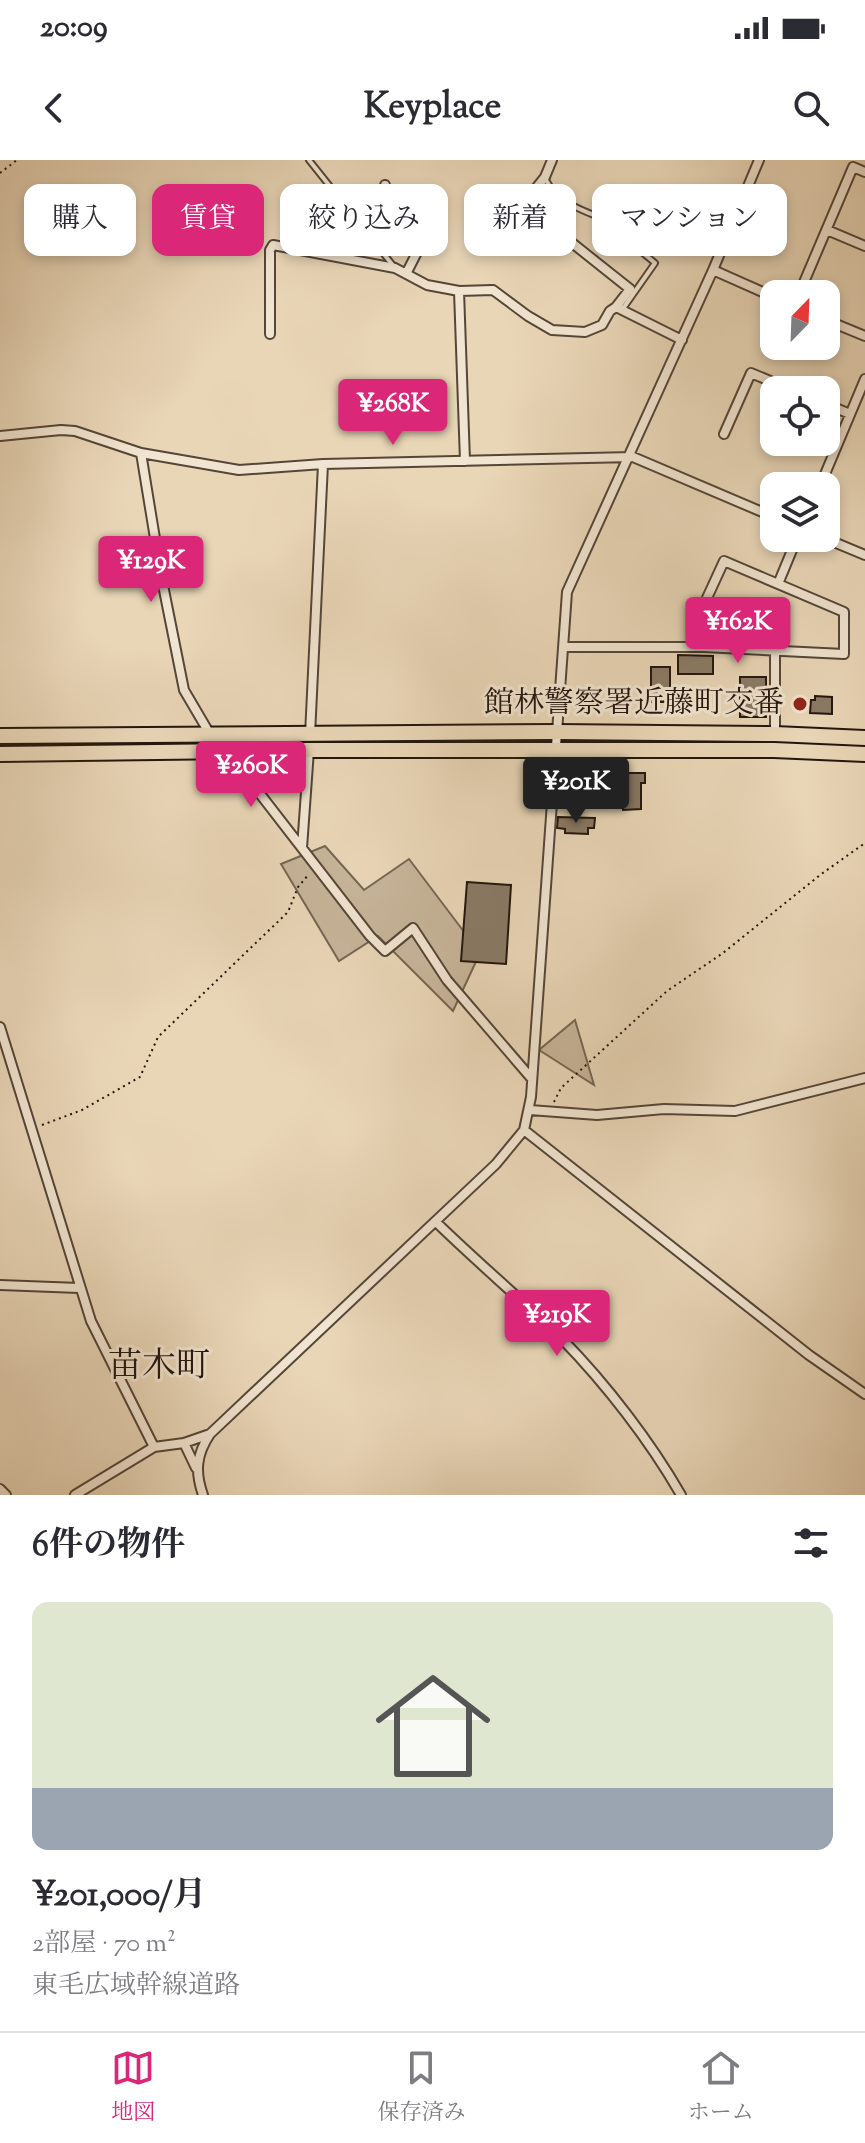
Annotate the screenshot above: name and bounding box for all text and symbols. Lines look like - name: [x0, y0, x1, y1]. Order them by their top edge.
- text: 20:09: [40, 7, 108, 50]
- text: Keyplace: [364, 82, 501, 134]
- icon: back: [32, 86, 76, 130]
- icon: search: [789, 86, 833, 130]
- chip: 購入: [24, 184, 136, 256]
- chip: 賃貸: [152, 184, 264, 256]
- chip: 絞り込み: [280, 184, 448, 256]
- chip: 新着: [464, 184, 576, 256]
- chip: マンション: [592, 184, 787, 256]
- north arrow: [760, 280, 840, 360]
- map controls: [760, 280, 840, 552]
- button: locate: [760, 376, 840, 456]
- pin: ¥268K: [337, 379, 449, 447]
- text: ¥268K: [356, 386, 430, 423]
- button: layers: [760, 472, 840, 552]
- pin: ¥129K: [95, 536, 207, 604]
- text: ¥129K: [116, 543, 186, 580]
- pin: ¥162K: [682, 597, 794, 665]
- text: ¥162K: [703, 604, 773, 641]
- place label: 館林警察署近藤町交番: [484, 683, 784, 726]
- marker: 館林警察署近藤町交番: [791, 695, 809, 713]
- pin: ¥260K: [195, 741, 307, 809]
- text: ¥260K: [214, 748, 288, 785]
- pin: ¥201K: [520, 757, 632, 825]
- text: ¥201K: [541, 764, 611, 801]
- pin: ¥219K: [501, 1290, 613, 1358]
- text: ¥219K: [523, 1297, 591, 1334]
- district label: 苗木町: [108, 1343, 210, 1392]
- icon: filters: [789, 1521, 833, 1565]
- text: 6件の物件: [32, 1522, 185, 1571]
- icon: home: [361, 1654, 505, 1798]
- text: ¥201,000/月: [32, 1872, 207, 1921]
- text: 2部屋 · 70 m²: [32, 1926, 176, 1963]
- text: 東毛広域幹線道路: [32, 1968, 240, 2005]
- tab: 地図: [111, 2046, 155, 2130]
- tab: 保存済み: [377, 2046, 466, 2130]
- tab: ホーム: [688, 2046, 754, 2130]

